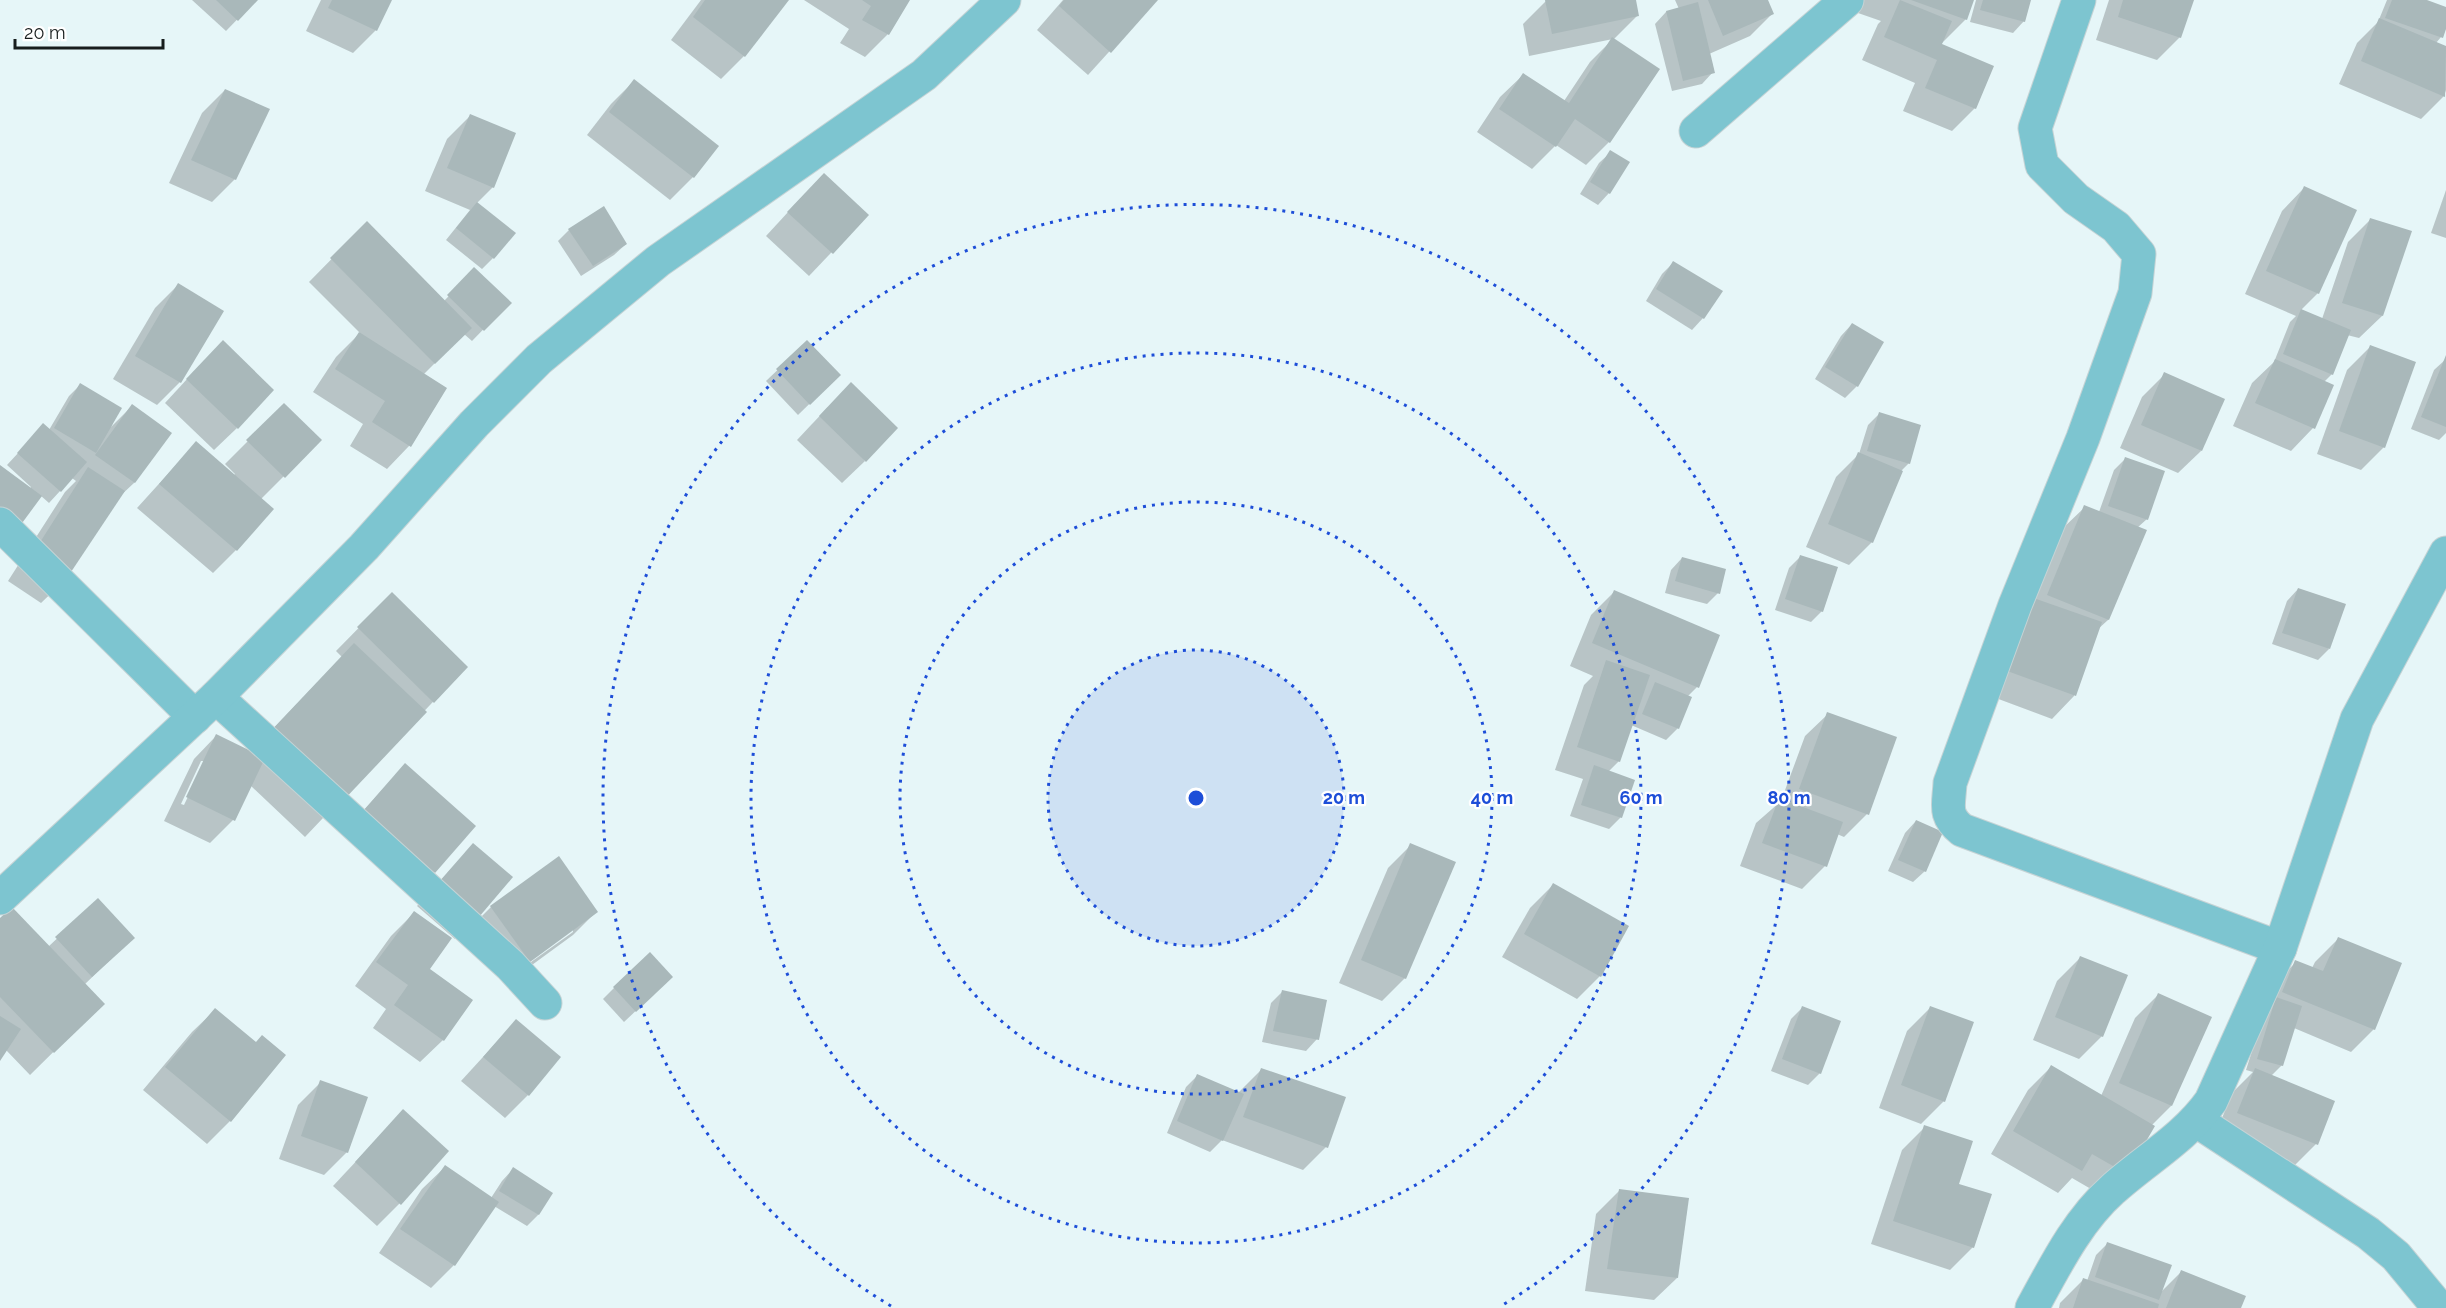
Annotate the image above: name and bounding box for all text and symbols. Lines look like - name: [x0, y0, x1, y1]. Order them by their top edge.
- scale bar: [15, 12, 164, 50]
- text: 20 m: [24, 22, 66, 43]
- text: 20 m: [1323, 787, 1365, 808]
- text: 40 m: [1471, 787, 1513, 808]
- text: 60 m: [1619, 787, 1663, 808]
- text: 80 m: [1767, 787, 1811, 808]
- centre of rings: [1186, 788, 1206, 808]

